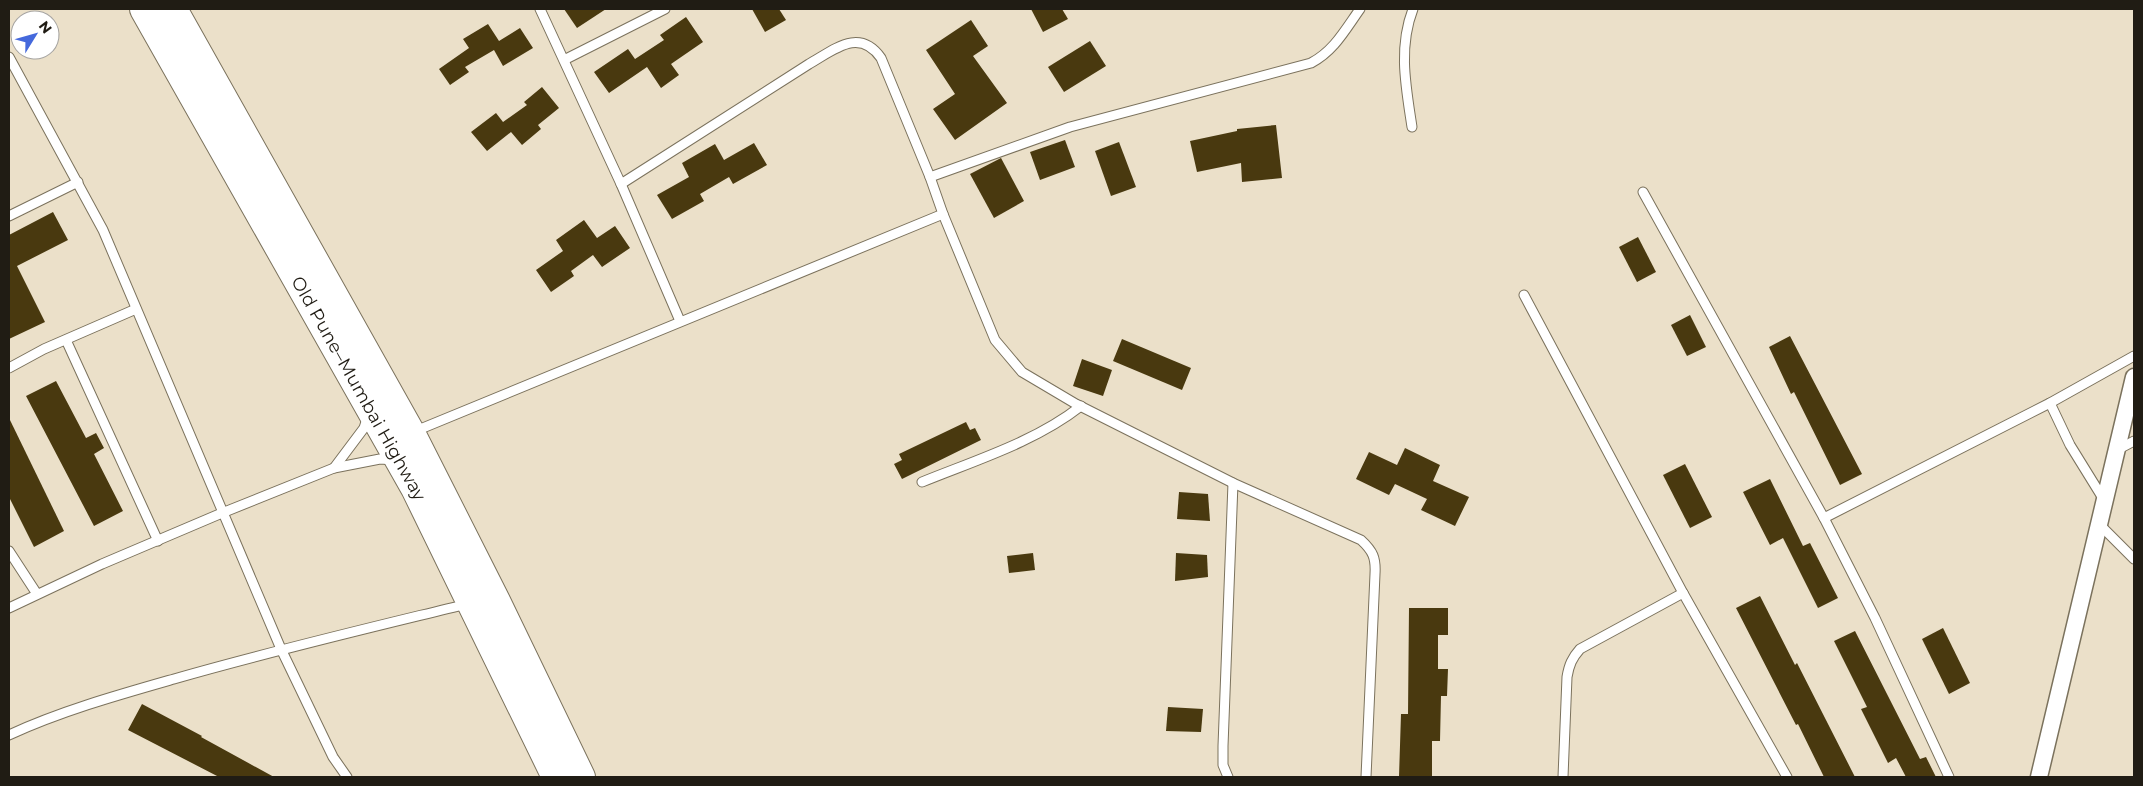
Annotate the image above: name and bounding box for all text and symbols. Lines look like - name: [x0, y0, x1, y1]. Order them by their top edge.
- north arrow: [10, 10, 60, 60]
- text: N: [35, 17, 56, 37]
- street label: Old Pune–Mumbai Highway: [287, 272, 431, 505]

